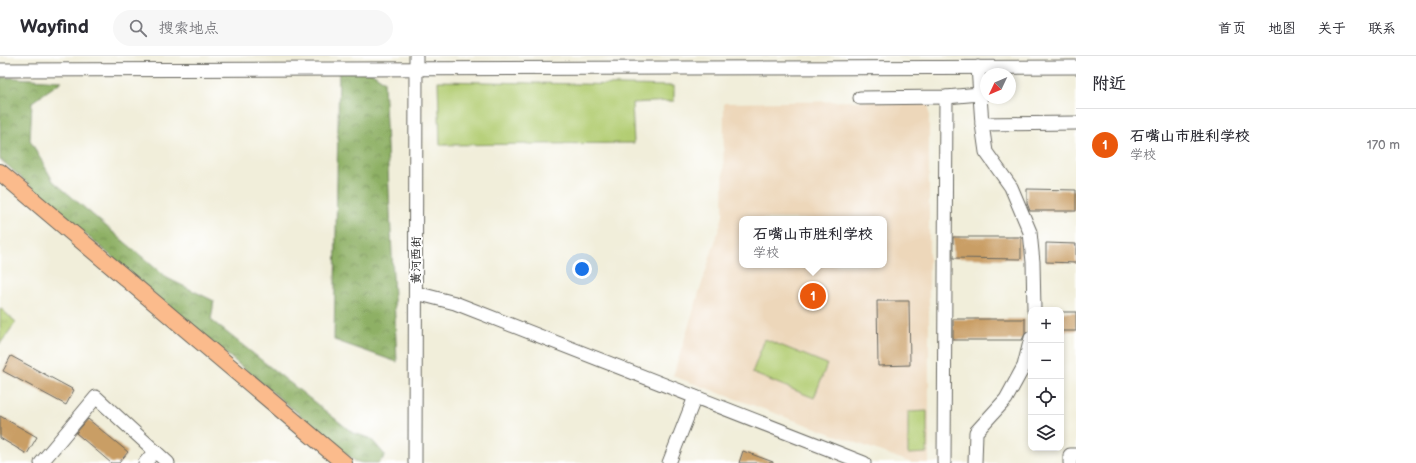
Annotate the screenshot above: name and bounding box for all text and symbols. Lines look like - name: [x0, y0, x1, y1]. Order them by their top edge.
- search box: [113, 10, 393, 46]
- text: Wayfind: [20, 16, 89, 39]
- icon: search: [127, 17, 149, 39]
- text: 搜索地点: [159, 19, 219, 38]
- text: 首页: [1218, 20, 1246, 37]
- text: 地图: [1268, 20, 1296, 37]
- text: 关于: [1318, 20, 1346, 37]
- text: 联系: [1368, 20, 1396, 37]
- north arrow: [980, 68, 1016, 104]
- text: 附近: [1092, 74, 1126, 94]
- text: 石嘴山市胜利学校: [1130, 127, 1250, 146]
- text: 1: [1102, 137, 1108, 153]
- text: 170 m: [1367, 137, 1400, 153]
- text: 学校: [1130, 147, 1156, 163]
- popup: [739, 216, 887, 268]
- text: 石嘴山市胜利学校: [753, 225, 873, 244]
- street label: 黄河西街: [409, 236, 424, 284]
- text: 学校: [753, 245, 779, 261]
- your location: [572, 259, 592, 279]
- pin: 1: [800, 281, 826, 311]
- map controls: [1028, 307, 1064, 451]
- button: +: [1028, 307, 1064, 343]
- button: −: [1028, 343, 1064, 379]
- button: locate: [1028, 379, 1064, 415]
- button: layers: [1028, 415, 1064, 451]

